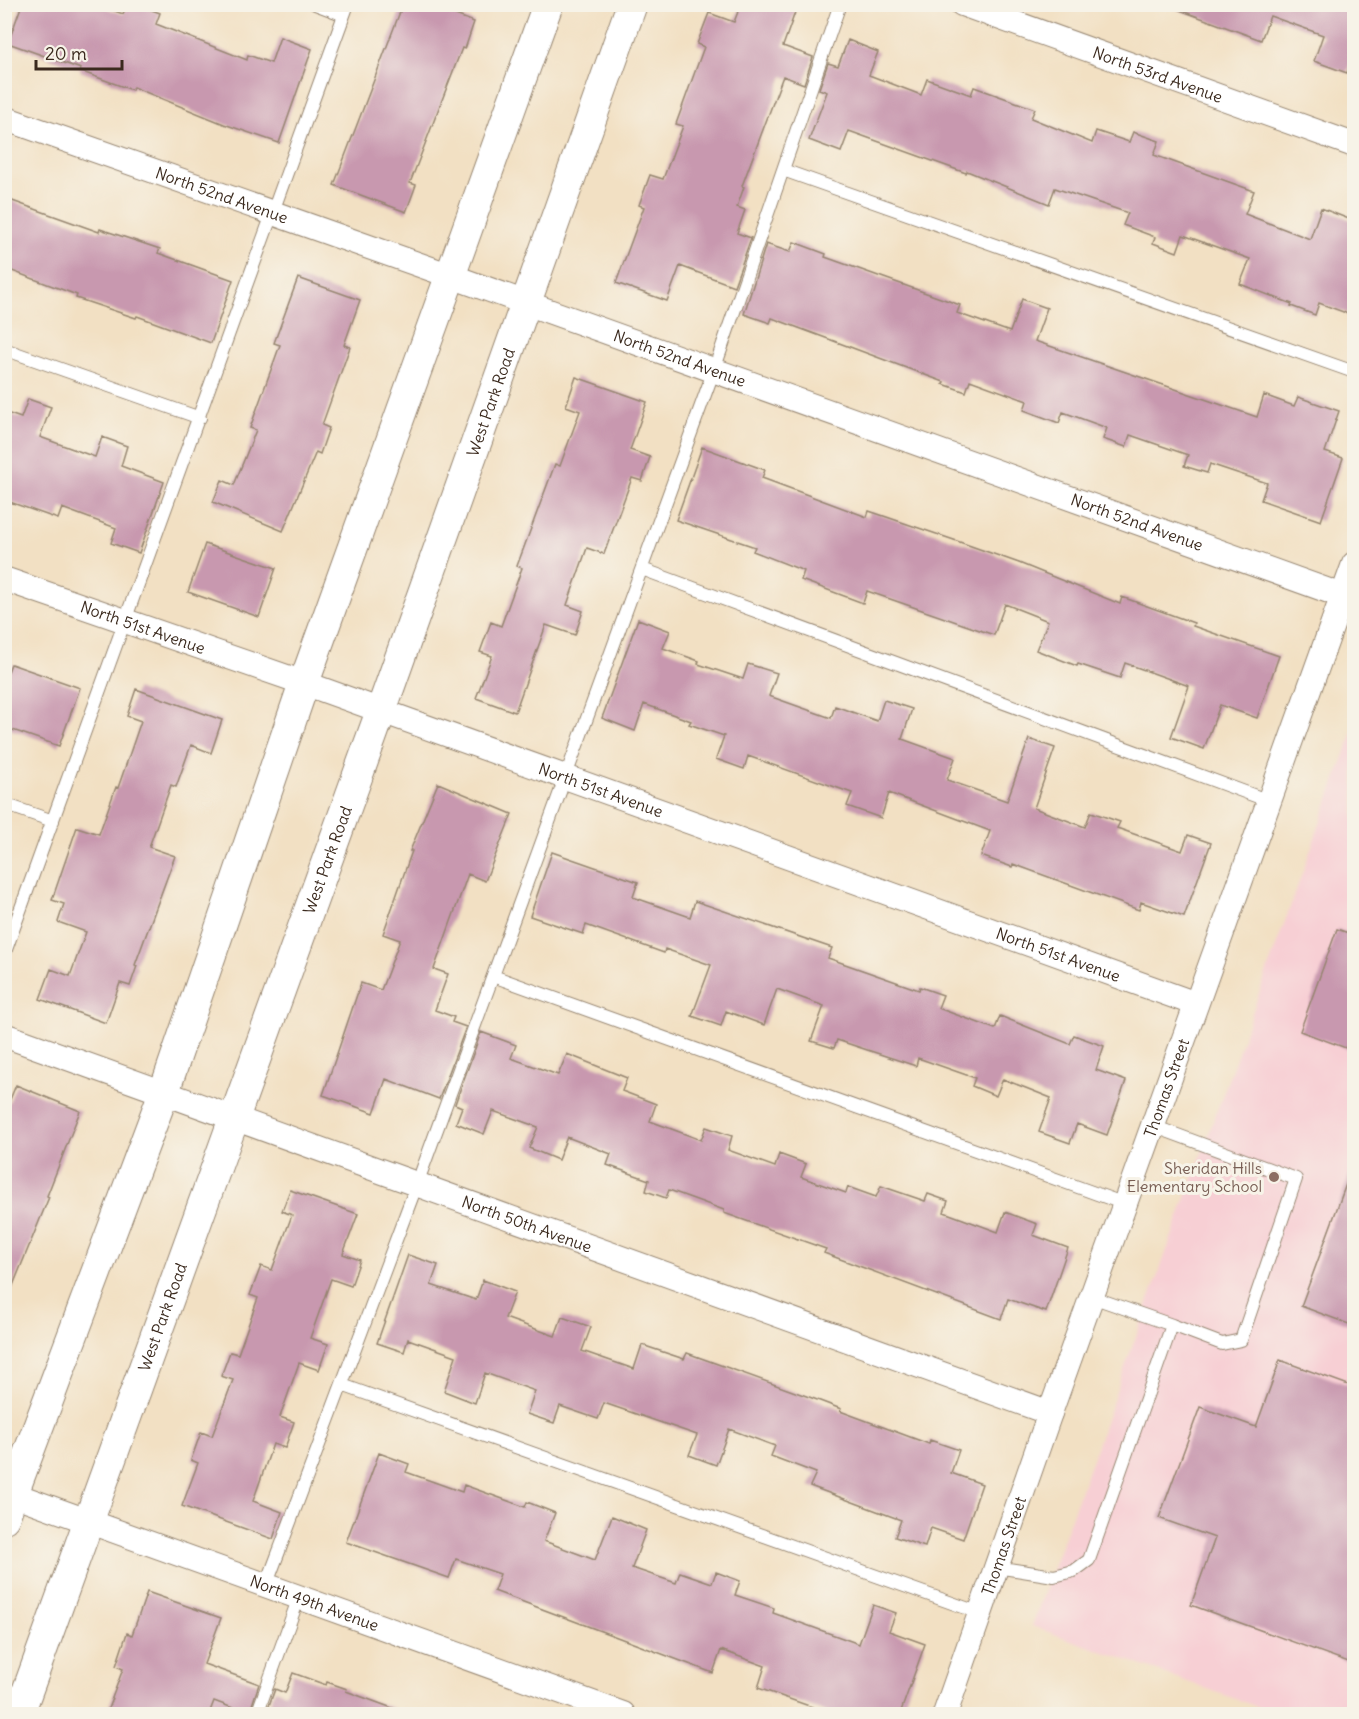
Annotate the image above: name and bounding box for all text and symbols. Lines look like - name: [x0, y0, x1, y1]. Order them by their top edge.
- scale bar: [36, 33, 122, 71]
- text: 20 m: [45, 42, 87, 65]
- street label: North 53rd Avenue: [1090, 42, 1225, 107]
- street label: North 52nd Avenue: [153, 162, 291, 228]
- street label: North 52nd Avenue: [611, 325, 748, 391]
- street label: West Park Road: [462, 345, 519, 459]
- street label: North 52nd Avenue: [1068, 489, 1206, 555]
- street label: North 51st Avenue: [78, 596, 208, 658]
- street label: North 51st Avenue: [536, 758, 666, 821]
- street label: West Park Road: [299, 803, 356, 917]
- street label: North 51st Avenue: [993, 923, 1123, 986]
- street label: Thomas Street: [1139, 1035, 1193, 1140]
- place label: Sheridan Hills Elementary School: [1127, 1158, 1262, 1196]
- marker: Sheridan Hills Elementary School: [1267, 1170, 1281, 1184]
- street label: North 50th Avenue: [459, 1191, 595, 1257]
- street label: West Park Road: [134, 1260, 191, 1374]
- street label: Thomas Street: [977, 1493, 1030, 1598]
- street label: North 49th Avenue: [247, 1570, 382, 1635]

